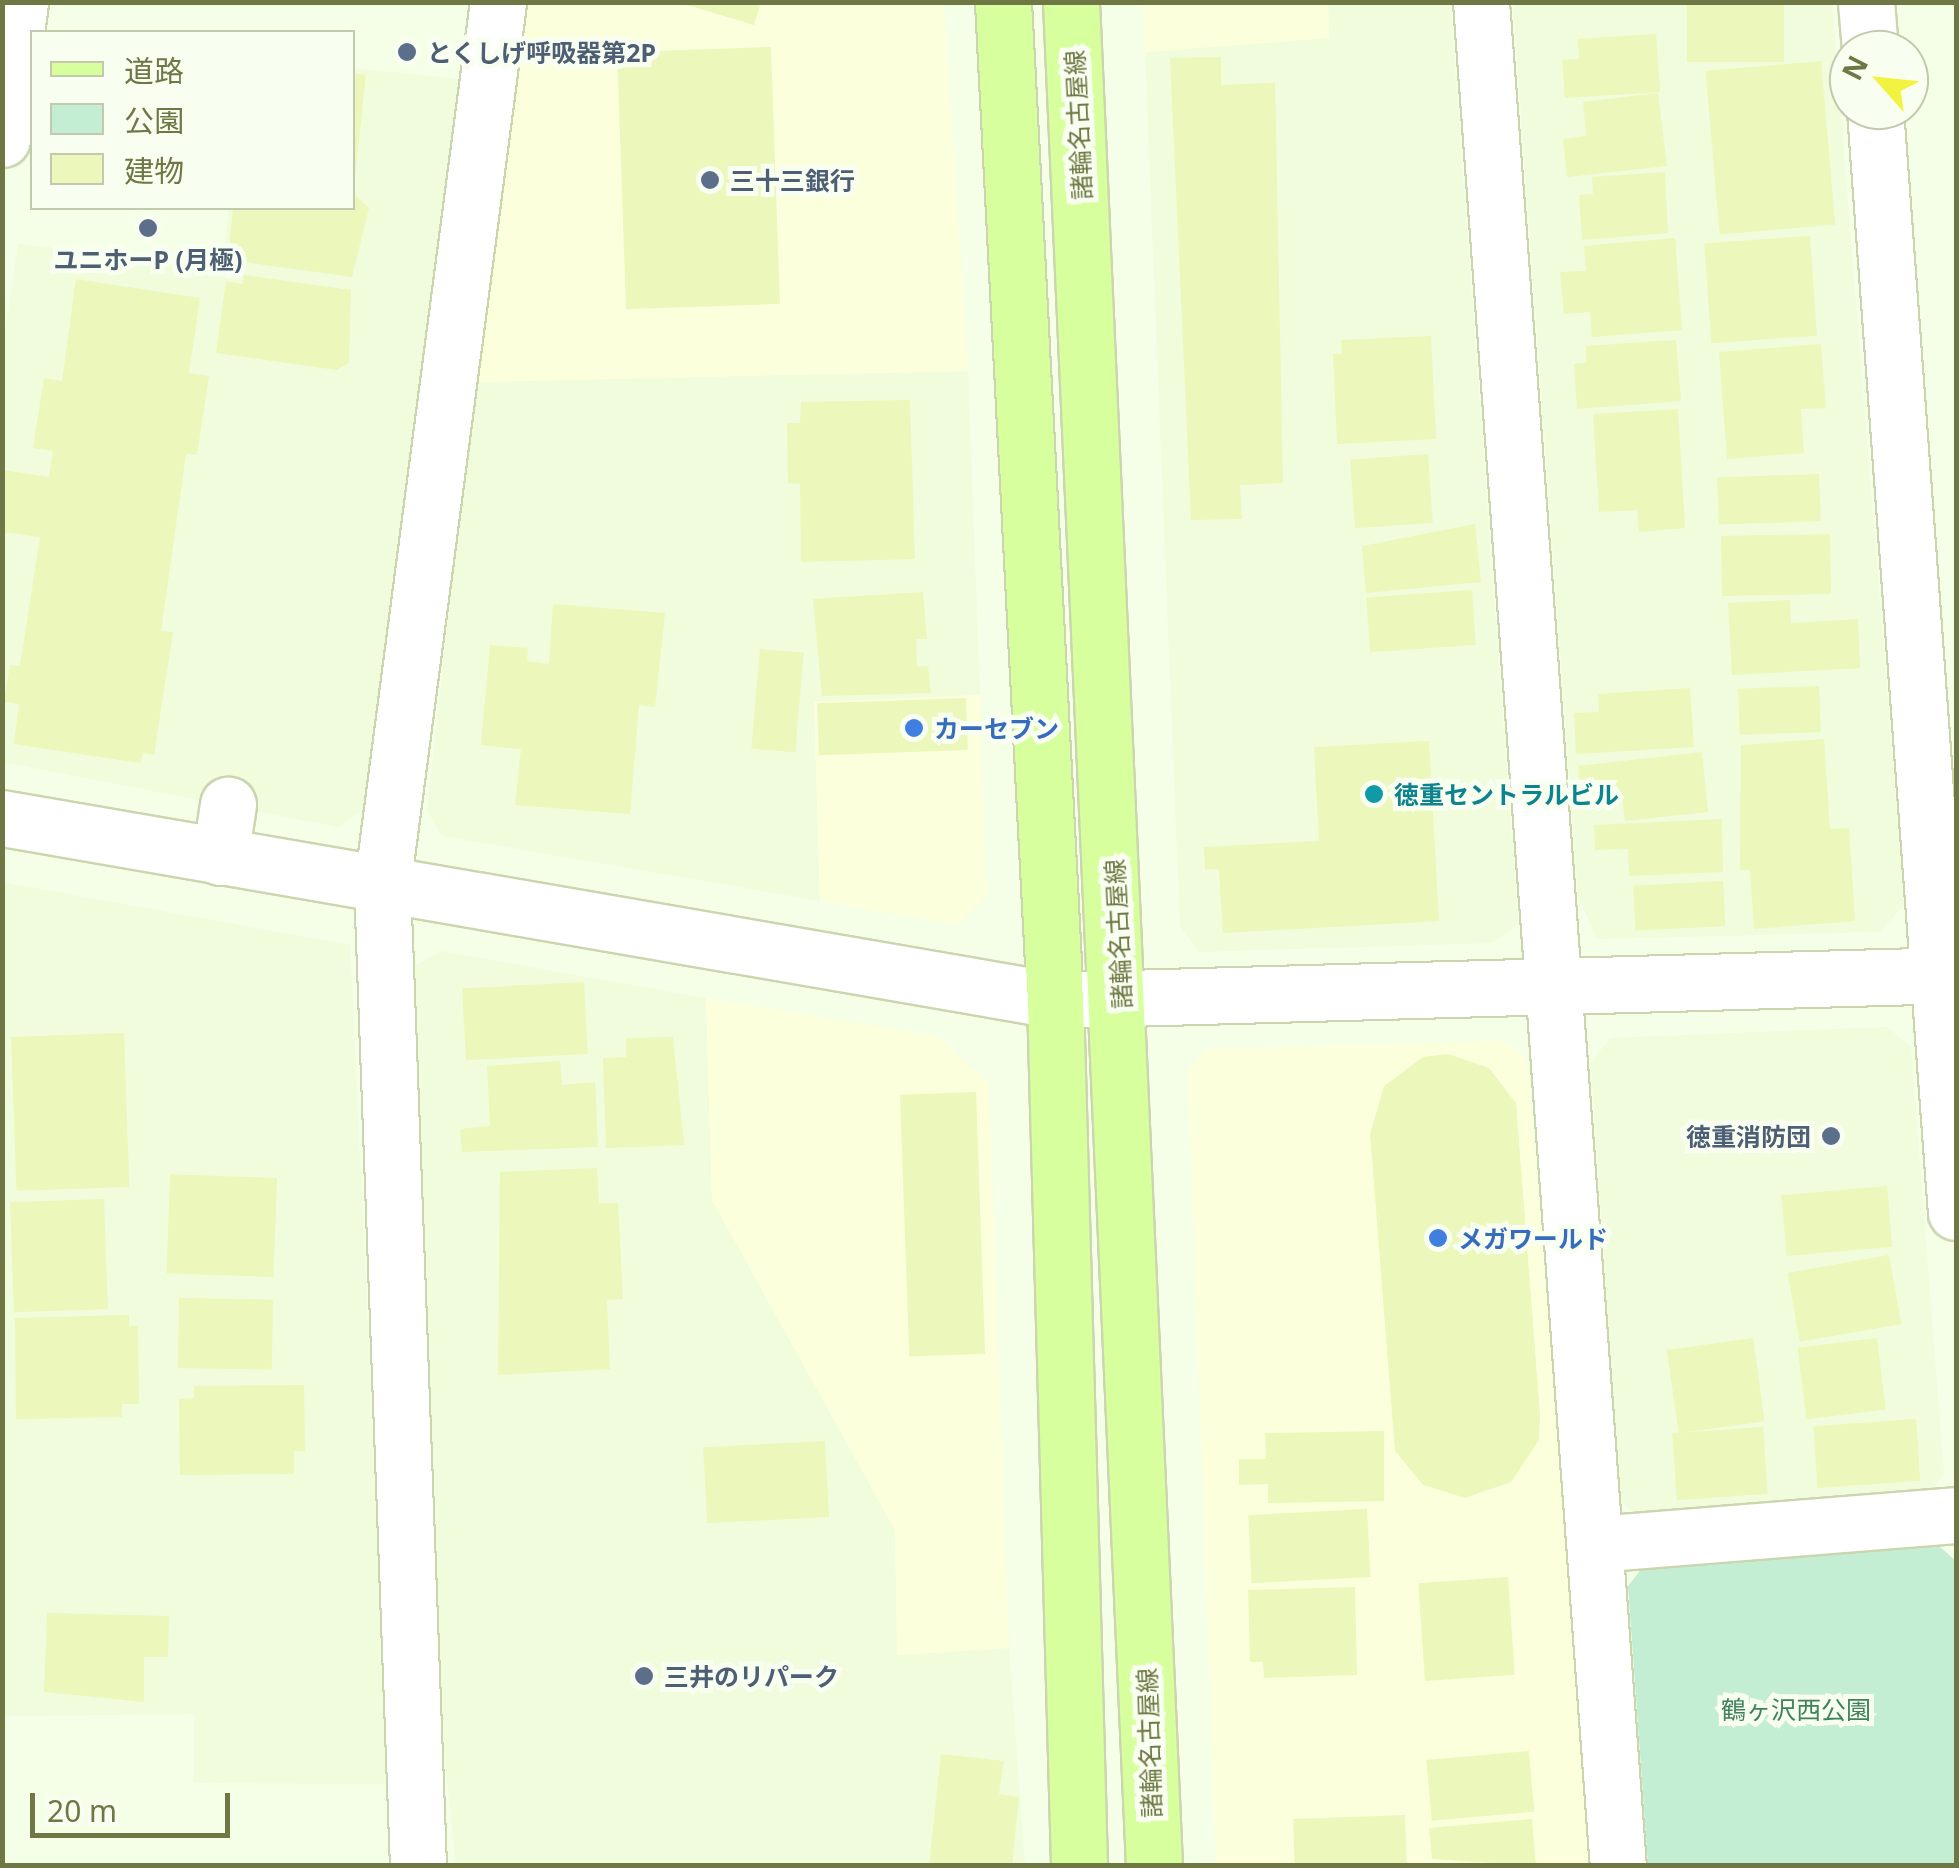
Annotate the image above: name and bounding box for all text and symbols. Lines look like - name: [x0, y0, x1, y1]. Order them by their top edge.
- legend: [30, 30, 355, 210]
- north arrow: [1829, 30, 1929, 130]
- place label: とくしげ呼吸器第2P: [427, 37, 657, 67]
- marker: とくしげ呼吸器第2P: [396, 41, 418, 63]
- street label: 諸輪名古屋線: [1059, 49, 1097, 201]
- text: N: [1832, 49, 1876, 86]
- text: 道路: [124, 50, 184, 91]
- text: 公園: [124, 100, 184, 141]
- text: 建物: [124, 150, 184, 191]
- place label: 三十三銀行: [730, 165, 855, 195]
- marker: 三十三銀行: [699, 169, 721, 191]
- marker: ユニホーP (月極): [137, 217, 159, 239]
- place label: ユニホーP (月極): [54, 244, 242, 274]
- place label: カーセブン: [934, 713, 1059, 743]
- marker: カーセブン: [903, 717, 925, 739]
- place label: 徳重セントラルビル: [1394, 779, 1619, 809]
- marker: 徳重セントラルビル: [1363, 783, 1385, 805]
- street label: 諸輪名古屋線: [1099, 858, 1137, 1010]
- place label: 徳重消防団: [1686, 1121, 1811, 1151]
- marker: 徳重消防団: [1820, 1125, 1842, 1147]
- place label: メガワールド: [1458, 1223, 1608, 1253]
- marker: メガワールド: [1427, 1227, 1449, 1249]
- place label: 三井のリパーク: [664, 1661, 839, 1691]
- marker: 三井のリパーク: [633, 1665, 655, 1687]
- street label: 諸輪名古屋線: [1131, 1668, 1167, 1818]
- park label: 鶴ヶ沢西公園: [1721, 1694, 1871, 1724]
- scale bar: [35, 1773, 235, 1835]
- text: 20 m: [47, 1790, 117, 1831]

